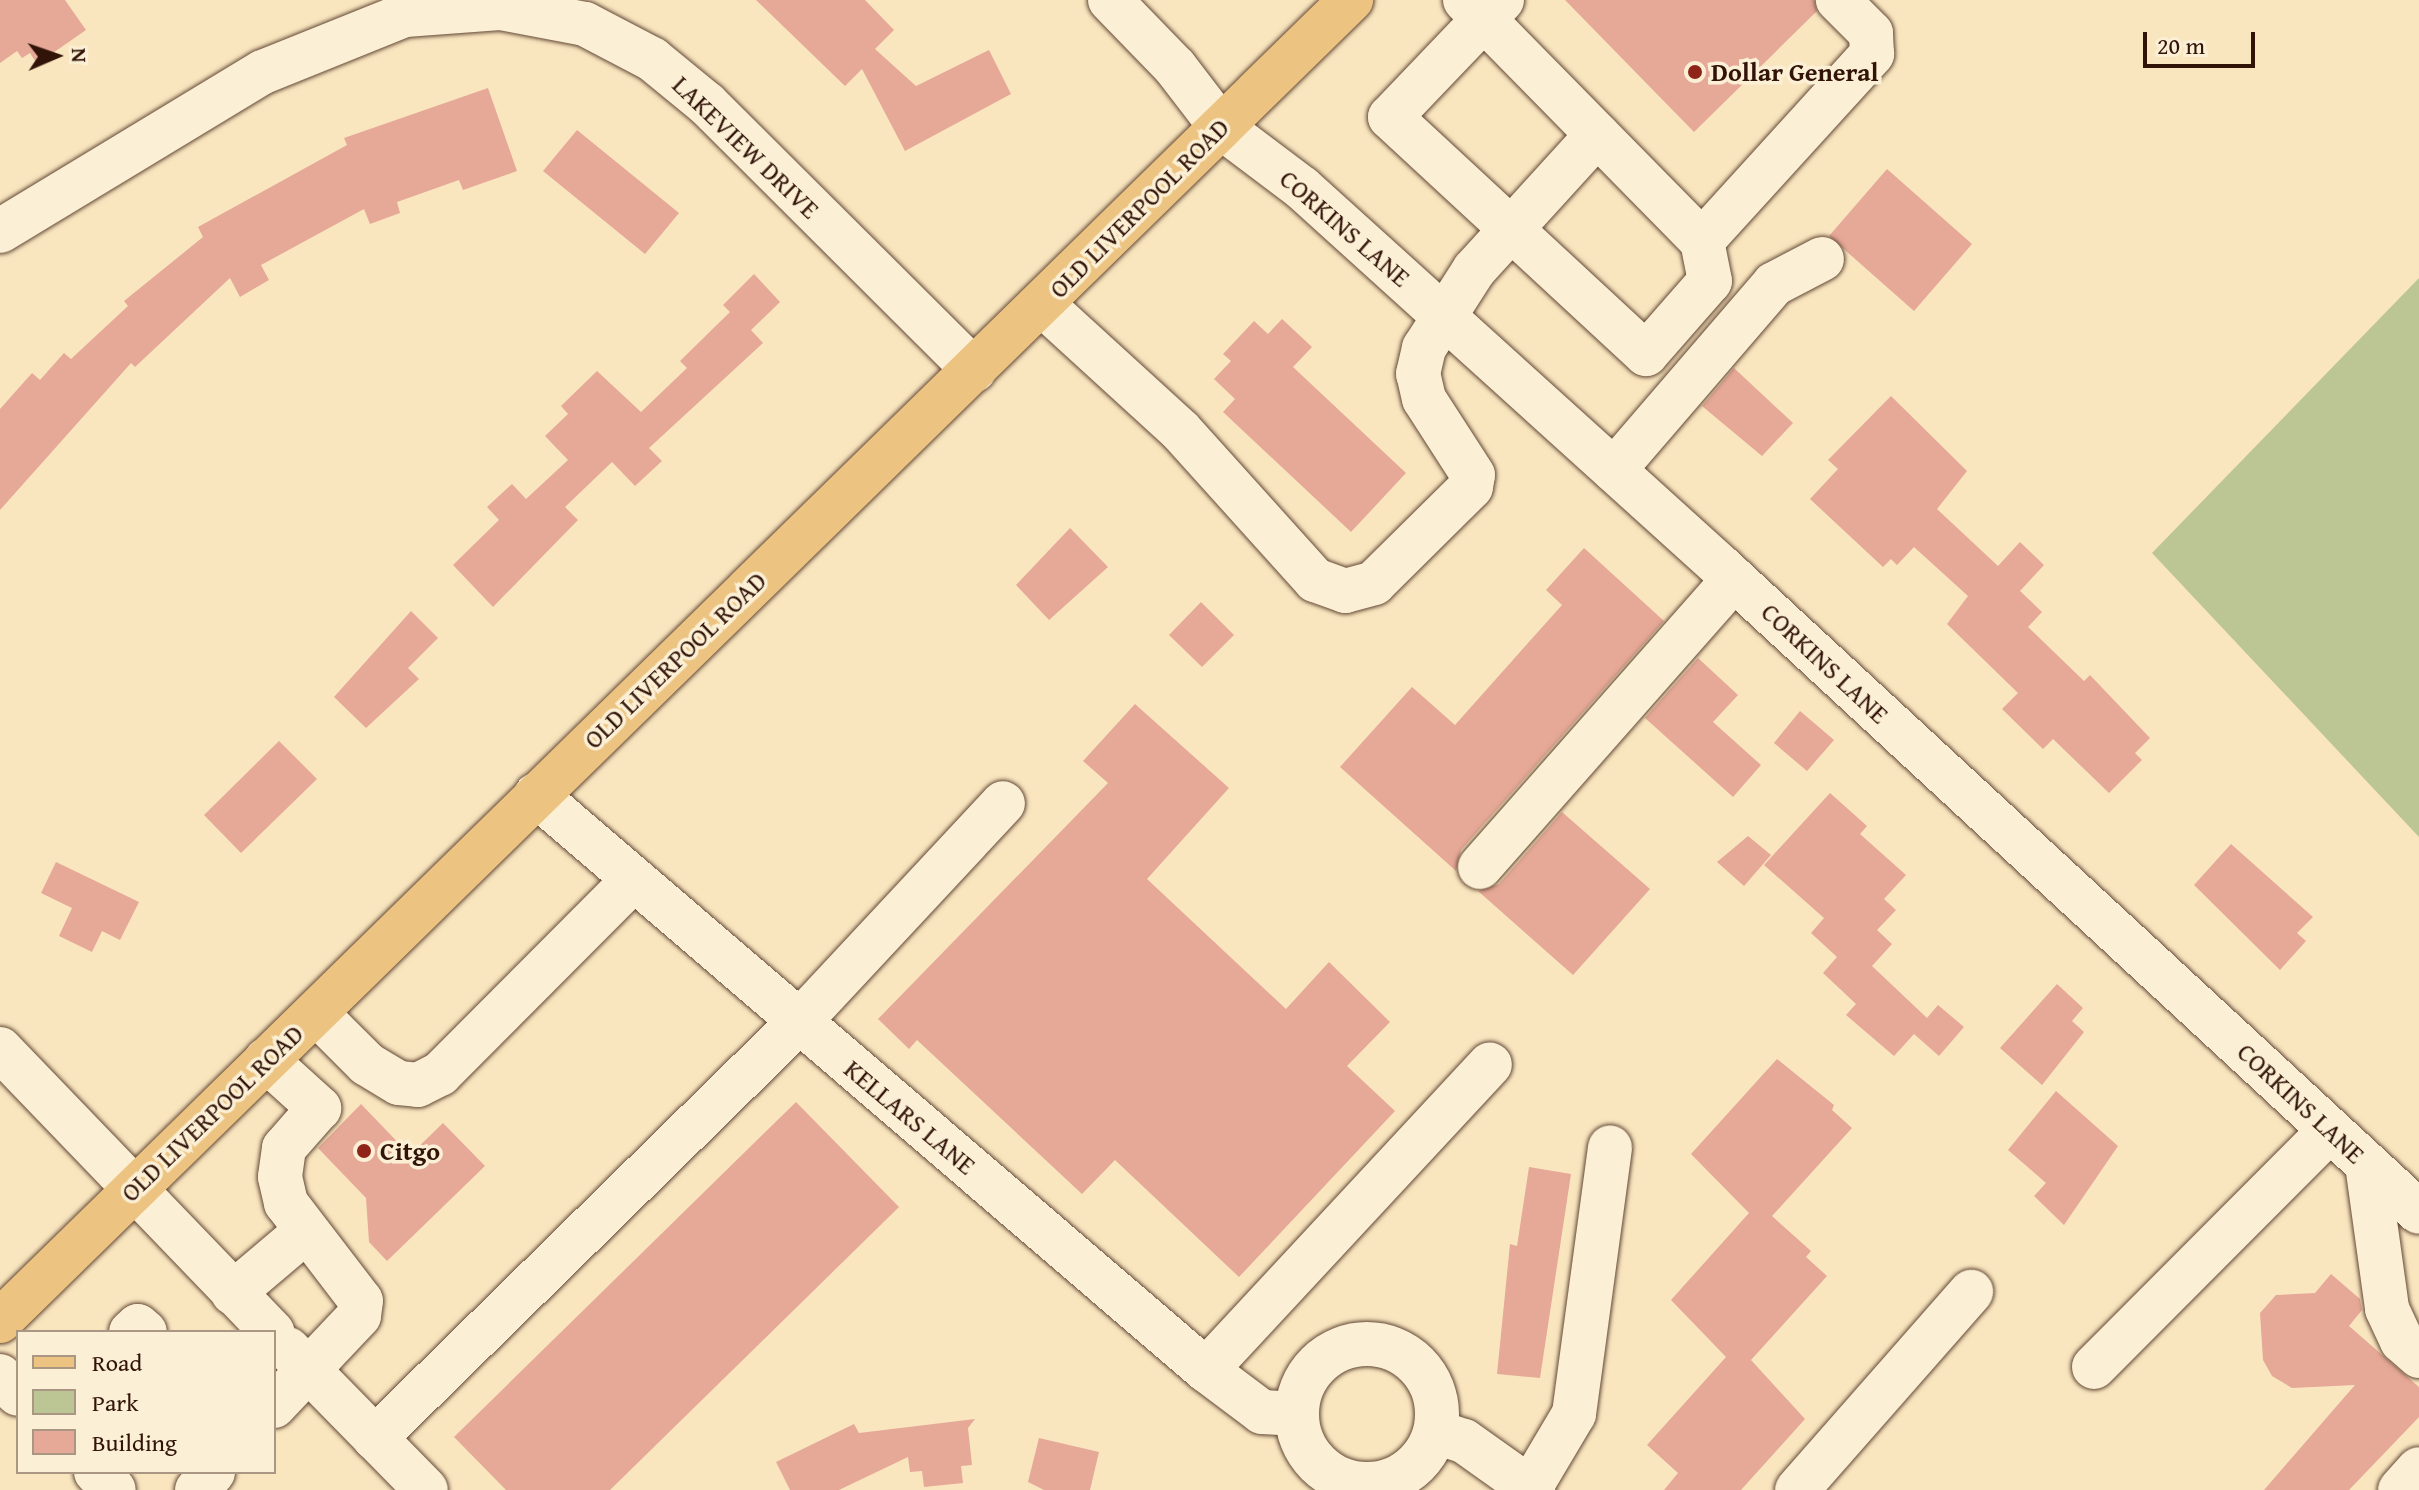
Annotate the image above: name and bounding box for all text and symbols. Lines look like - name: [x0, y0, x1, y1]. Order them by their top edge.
- north arrow: [16, 16, 96, 96]
- scale bar: [2147, 16, 2259, 66]
- text: 20 m: [2157, 28, 2205, 63]
- text: N: [64, 47, 96, 63]
- place label: Dollar General: [1711, 56, 1879, 88]
- marker: Dollar General: [1686, 63, 1704, 81]
- street label: LAKEVIEW DRIVE: [666, 69, 826, 225]
- street label: OLD LIVERPOOL ROAD: [1043, 112, 1235, 304]
- street label: CORKINS LANE: [1274, 163, 1416, 293]
- street label: OLD LIVERPOOL ROAD: [577, 565, 773, 755]
- street label: CORKINS LANE: [1755, 596, 1895, 730]
- street label: OLD LIVERPOOL ROAD: [114, 1018, 310, 1208]
- street label: CORKINS LANE: [2231, 1036, 2371, 1170]
- street label: KELLARS LANE: [838, 1053, 982, 1181]
- place label: Citgo: [380, 1135, 440, 1167]
- marker: Citgo: [355, 1142, 373, 1160]
- legend: [16, 1330, 276, 1474]
- text: Road: [92, 1345, 142, 1380]
- text: Park: [92, 1385, 138, 1420]
- text: Building: [92, 1425, 177, 1460]

